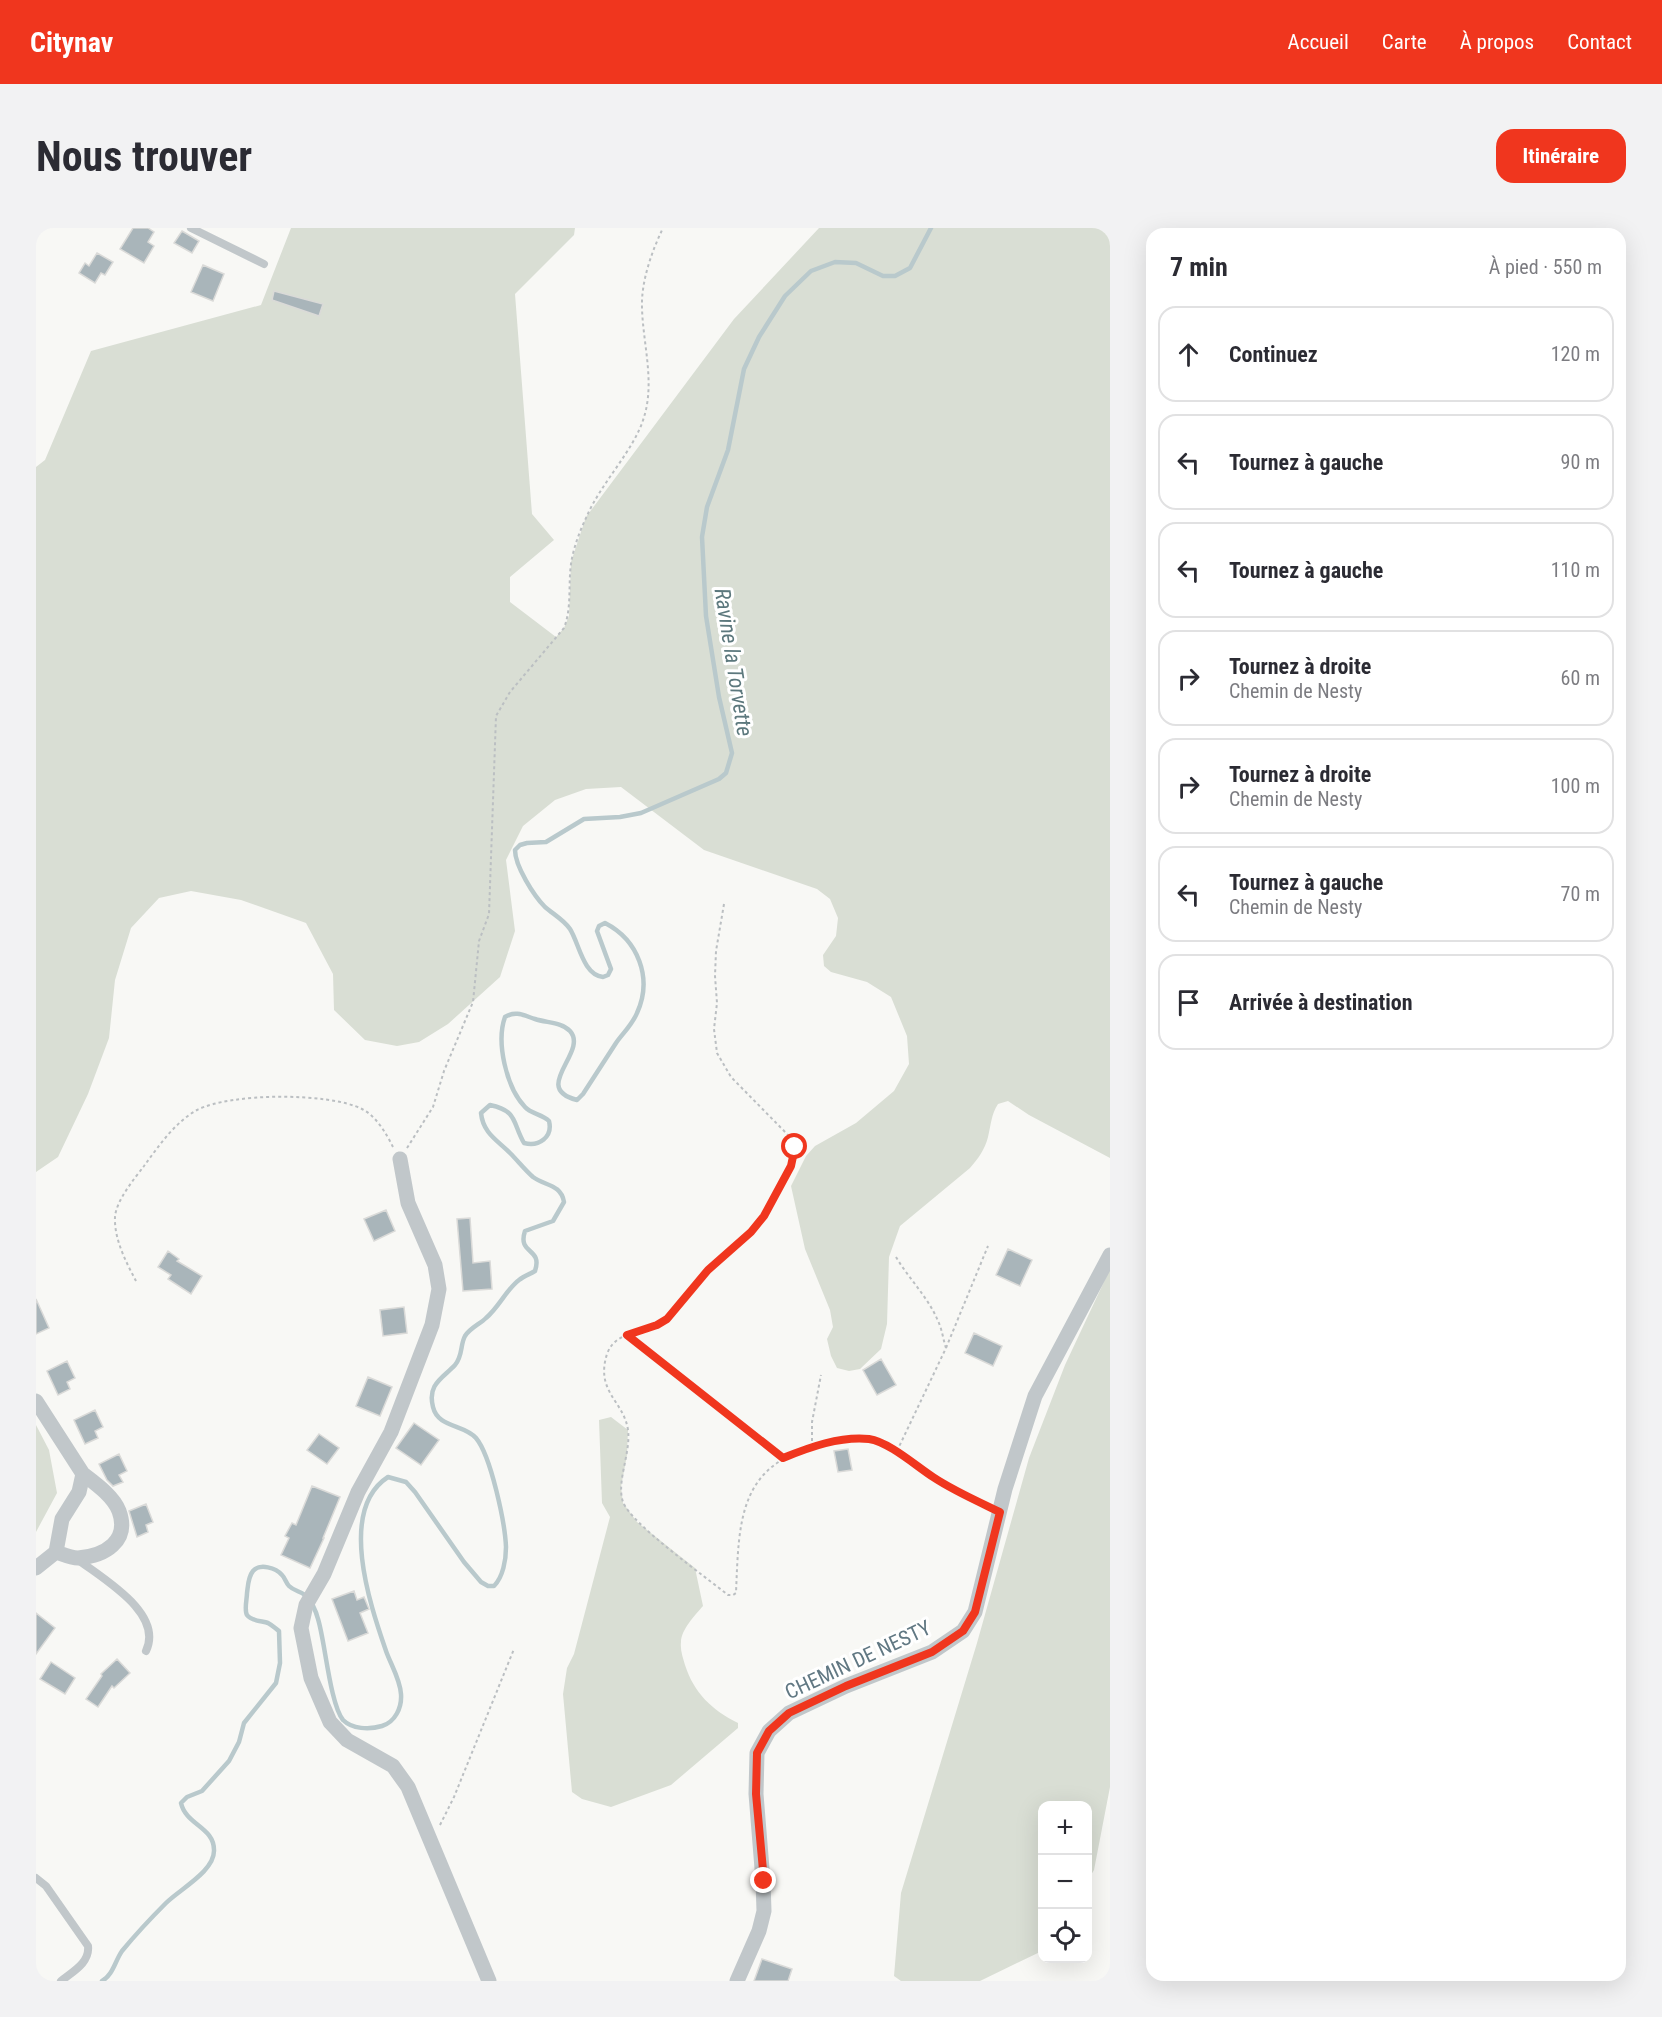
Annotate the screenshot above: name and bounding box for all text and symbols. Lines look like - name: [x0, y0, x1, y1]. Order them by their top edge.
- text: Citynav: [30, 26, 113, 59]
- text: Accueil: [1288, 30, 1349, 54]
- text: Carte: [1382, 30, 1427, 54]
- text: À propos: [1460, 30, 1534, 54]
- text: Contact: [1567, 30, 1632, 54]
- button: Itinéraire: [1496, 129, 1626, 183]
- text: Nous trouver: [36, 132, 252, 181]
- text: 7 min: [1170, 252, 1228, 282]
- text: À pied · 550 m: [1489, 255, 1602, 279]
- icon: ahead: [1172, 338, 1205, 371]
- text: Continuez: [1229, 342, 1318, 367]
- text: 120 m: [1551, 342, 1600, 366]
- icon: left: [1172, 446, 1205, 479]
- text: Tournez à gauche: [1229, 450, 1383, 475]
- text: 90 m: [1561, 450, 1600, 474]
- icon: left: [1172, 554, 1205, 587]
- text: Tournez à gauche: [1229, 558, 1383, 583]
- text: 110 m: [1551, 558, 1600, 582]
- water label: Ravine la Torvette: [709, 586, 758, 738]
- text: Tournez à droite: [1229, 654, 1371, 679]
- icon: right: [1172, 662, 1205, 695]
- text: 60 m: [1561, 666, 1600, 690]
- text: Chemin de Nesty: [1229, 679, 1362, 703]
- text: Tournez à droite: [1229, 762, 1371, 787]
- icon: right: [1172, 770, 1205, 803]
- text: 100 m: [1551, 774, 1600, 798]
- text: Chemin de Nesty: [1229, 787, 1362, 811]
- text: Tournez à gauche: [1229, 870, 1383, 895]
- icon: left: [1172, 878, 1205, 911]
- text: 70 m: [1561, 882, 1600, 906]
- text: Chemin de Nesty: [1229, 895, 1362, 919]
- icon: arrive: [1172, 986, 1205, 1019]
- text: Arrivée à destination: [1229, 990, 1413, 1015]
- route start: [781, 1133, 807, 1159]
- street label: CHEMIN DE NESTY: [781, 1616, 935, 1704]
- map controls: [1038, 1801, 1092, 1963]
- button: +: [1038, 1801, 1092, 1855]
- button: −: [1038, 1855, 1092, 1909]
- route end: [750, 1867, 776, 1893]
- button: locate: [1038, 1909, 1092, 1963]

